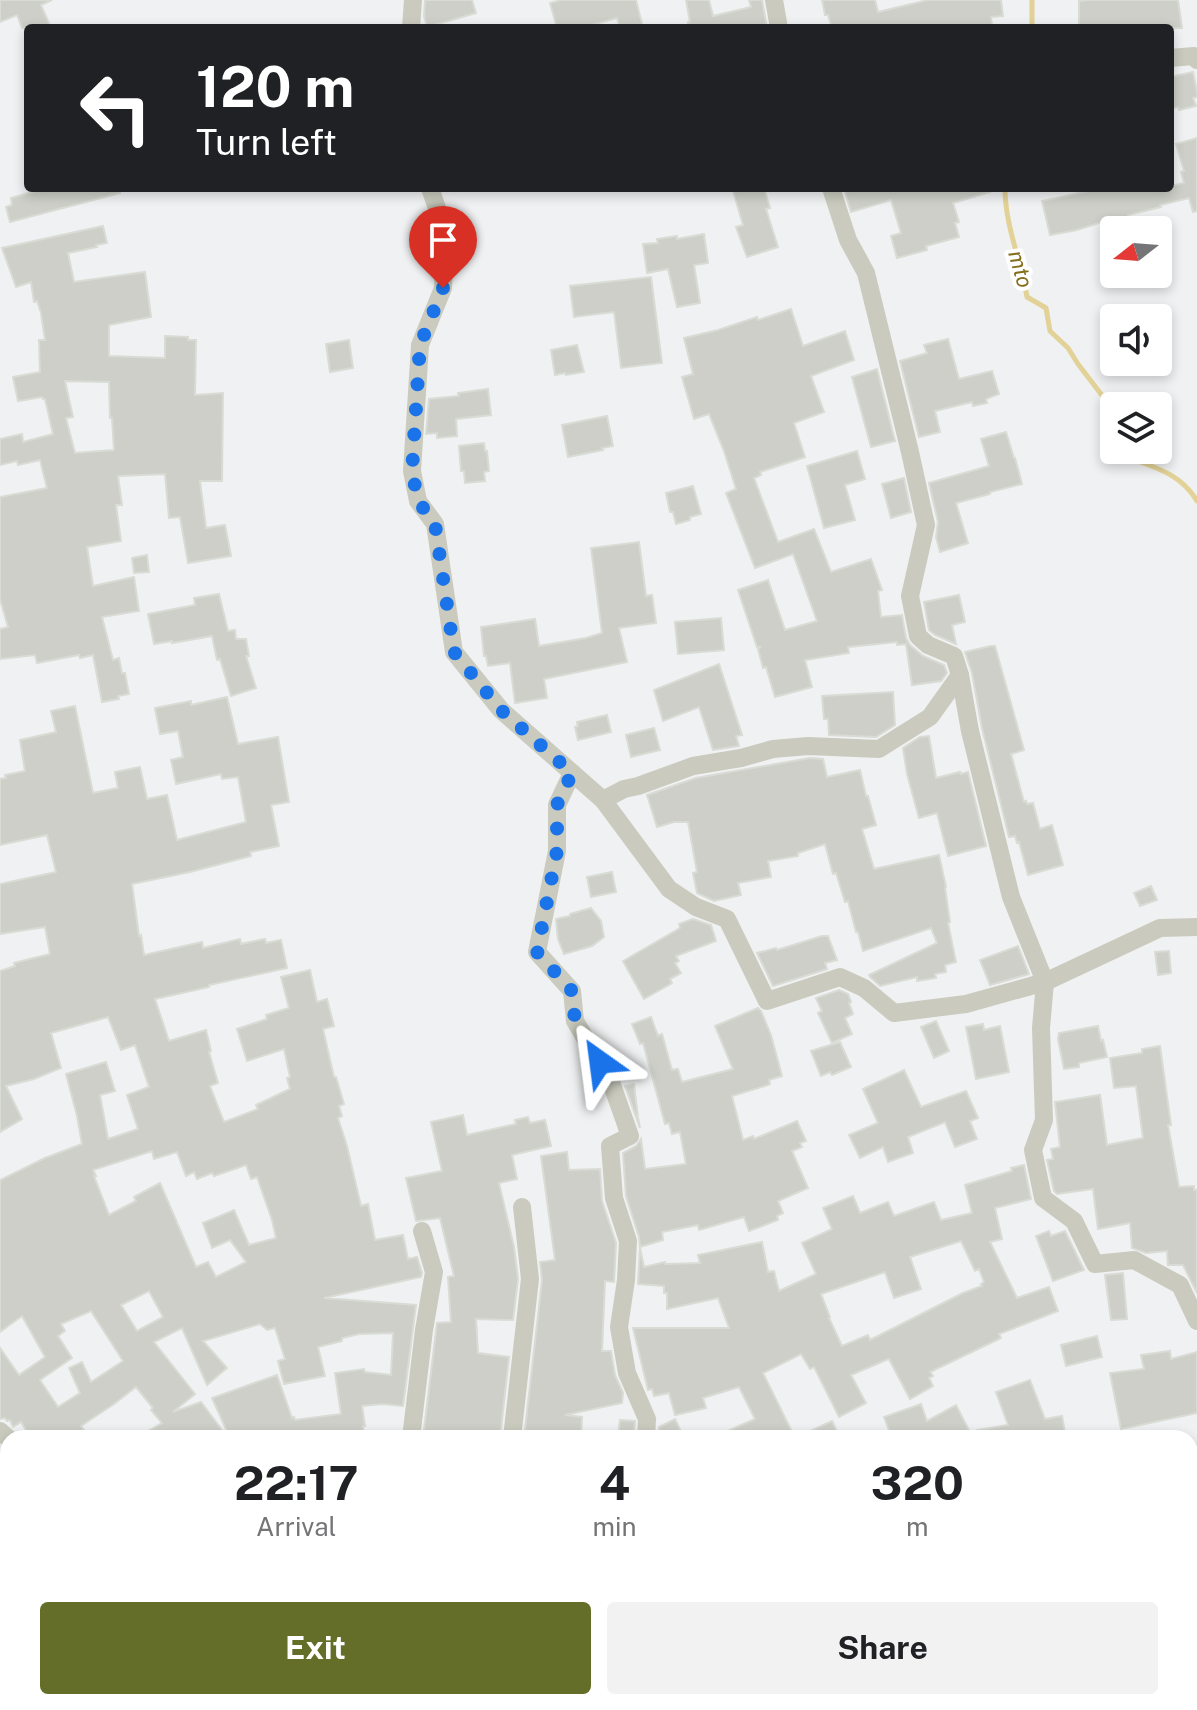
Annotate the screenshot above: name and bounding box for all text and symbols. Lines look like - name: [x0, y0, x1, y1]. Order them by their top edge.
- text: 120 m: [196, 54, 354, 120]
- icon: left: [64, 56, 168, 160]
- text: Turn left: [196, 121, 337, 163]
- pin: [409, 206, 477, 288]
- north arrow: [1100, 216, 1172, 288]
- map controls: [1100, 216, 1172, 464]
- icon: arrive: [421, 218, 465, 262]
- water label: mto: [1003, 247, 1039, 291]
- button: sound: [1100, 304, 1172, 376]
- button: layers: [1100, 392, 1172, 464]
- position arrow: [558, 1020, 642, 1104]
- text: 22:17: [234, 1454, 359, 1511]
- text: 4: [599, 1454, 630, 1511]
- text: 320: [871, 1454, 964, 1511]
- text: Arrival: [256, 1511, 336, 1542]
- text: min: [593, 1511, 637, 1542]
- text: m: [906, 1511, 929, 1542]
- button: Exit: [40, 1602, 591, 1694]
- button: Share: [607, 1602, 1158, 1694]

